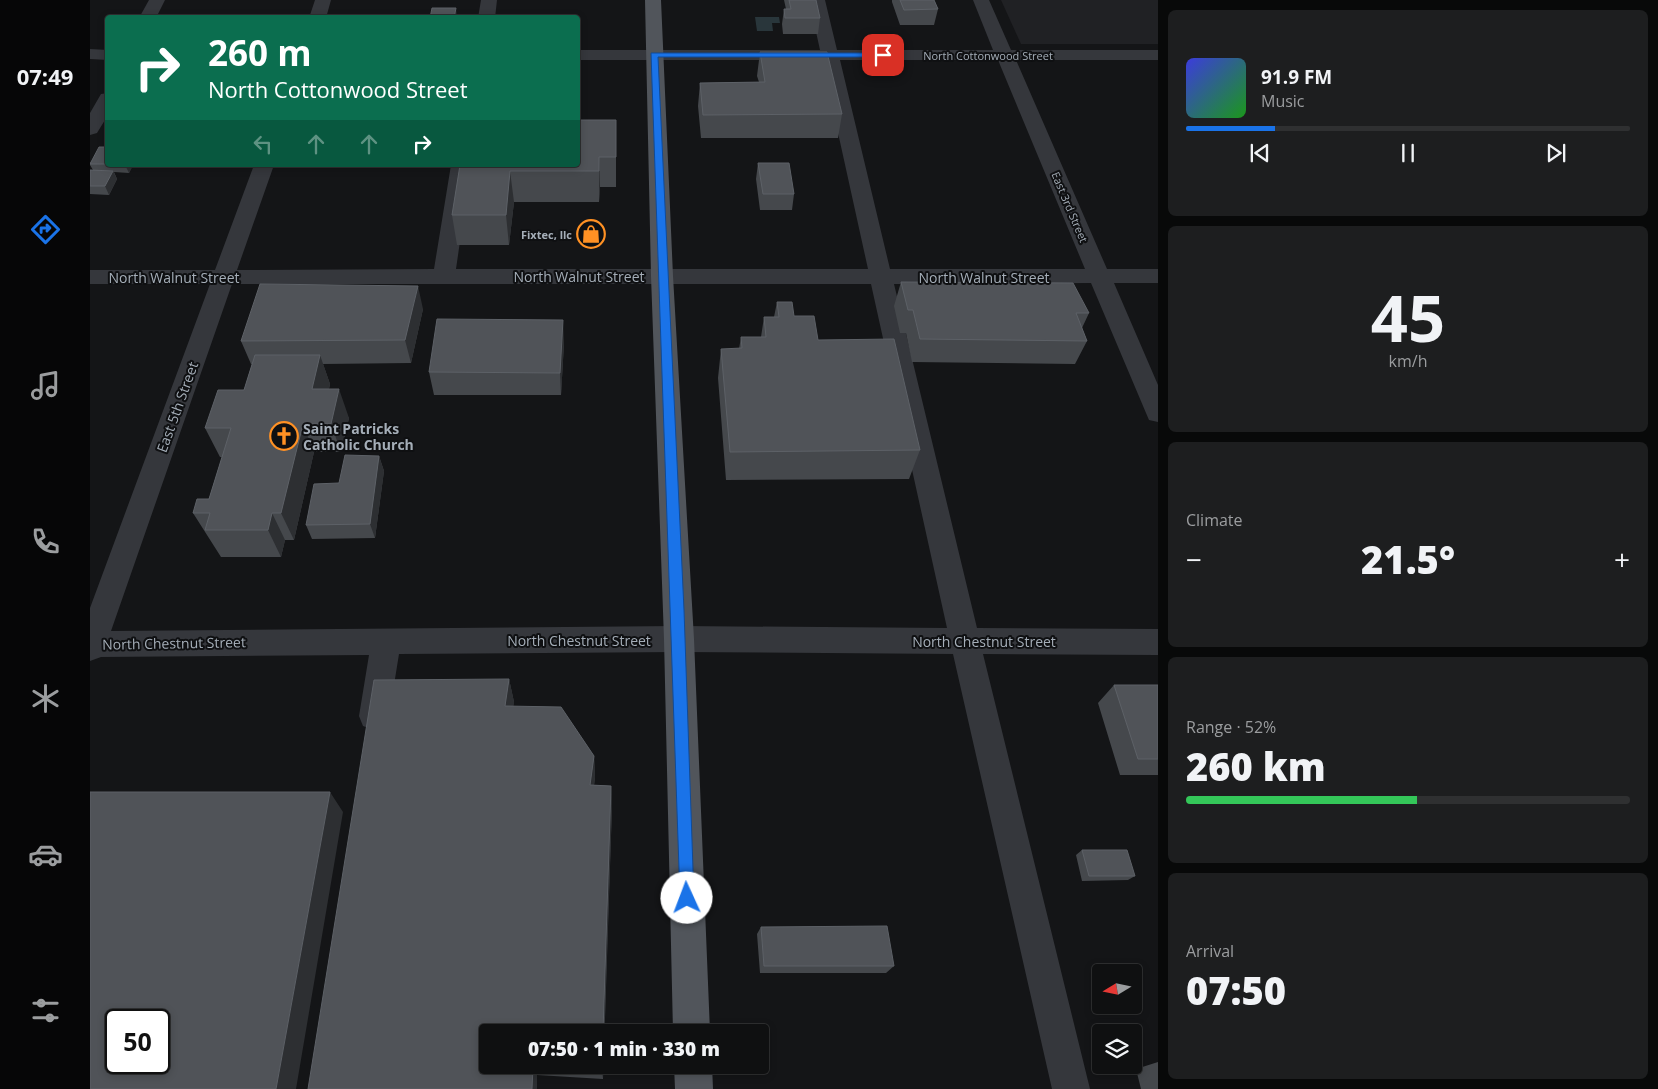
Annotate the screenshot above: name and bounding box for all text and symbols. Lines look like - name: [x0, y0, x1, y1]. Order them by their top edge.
- text: 260 m: [208, 29, 312, 76]
- pin: [862, 34, 904, 76]
- icon: right: [125, 35, 190, 100]
- icon: arrive: [869, 41, 897, 69]
- street label: North Cottonwood Street: [923, 48, 1053, 63]
- text: 07:49: [17, 61, 73, 91]
- text: 91.9 FM: [1261, 64, 1332, 90]
- text: North Cottonwood Street: [208, 74, 467, 104]
- text: Music: [1261, 90, 1305, 112]
- icon: left: [249, 130, 277, 158]
- icon: ahead: [302, 130, 330, 158]
- icon: ahead: [355, 130, 383, 158]
- icon: right: [408, 130, 436, 158]
- icon: previous: [1246, 139, 1274, 167]
- icon: pause: [1394, 139, 1422, 167]
- icon: next: [1542, 139, 1570, 167]
- street label: East 3rd Street: [1048, 169, 1092, 245]
- icon: directions: [28, 212, 63, 247]
- shop icon: Fixtec, llc: [576, 219, 606, 249]
- place label: Fixtec, llc: [521, 227, 572, 242]
- street label: North Walnut Street: [513, 267, 645, 286]
- street label: North Walnut Street: [108, 268, 240, 287]
- street label: North Walnut Street: [918, 268, 1050, 287]
- text: 45: [1371, 273, 1445, 361]
- text: km/h: [1389, 350, 1427, 372]
- street label: East 5th Street: [152, 359, 202, 455]
- icon: music: [28, 368, 63, 403]
- place label: Saint Patricks Catholic Church: [303, 419, 414, 454]
- church icon: Saint Patricks Catholic Church: [269, 421, 299, 451]
- text: Climate: [1186, 509, 1243, 531]
- icon: phone: [28, 524, 63, 559]
- text: 21.5°: [1361, 533, 1455, 585]
- text: −: [1186, 540, 1202, 578]
- text: +: [1614, 540, 1630, 578]
- street label: North Chestnut Street: [507, 631, 651, 650]
- street label: North Chestnut Street: [102, 632, 246, 654]
- street label: North Chestnut Street: [912, 632, 1056, 651]
- icon: climate: [28, 681, 63, 716]
- text: Range · 52%: [1186, 716, 1276, 738]
- text: 260 km: [1186, 740, 1326, 792]
- icon: car: [28, 837, 63, 872]
- position arrow: [660, 871, 712, 923]
- text: Arrival: [1186, 940, 1234, 962]
- north arrow: [1092, 964, 1142, 1014]
- map controls: [1092, 964, 1142, 1074]
- text: 07:50: [1186, 964, 1286, 1016]
- icon: filters: [28, 993, 63, 1028]
- speed limit sign: 50: [105, 1009, 170, 1074]
- button: layers: [1092, 1024, 1142, 1074]
- text: 07:50 · 1 min · 330 m: [528, 1036, 720, 1062]

